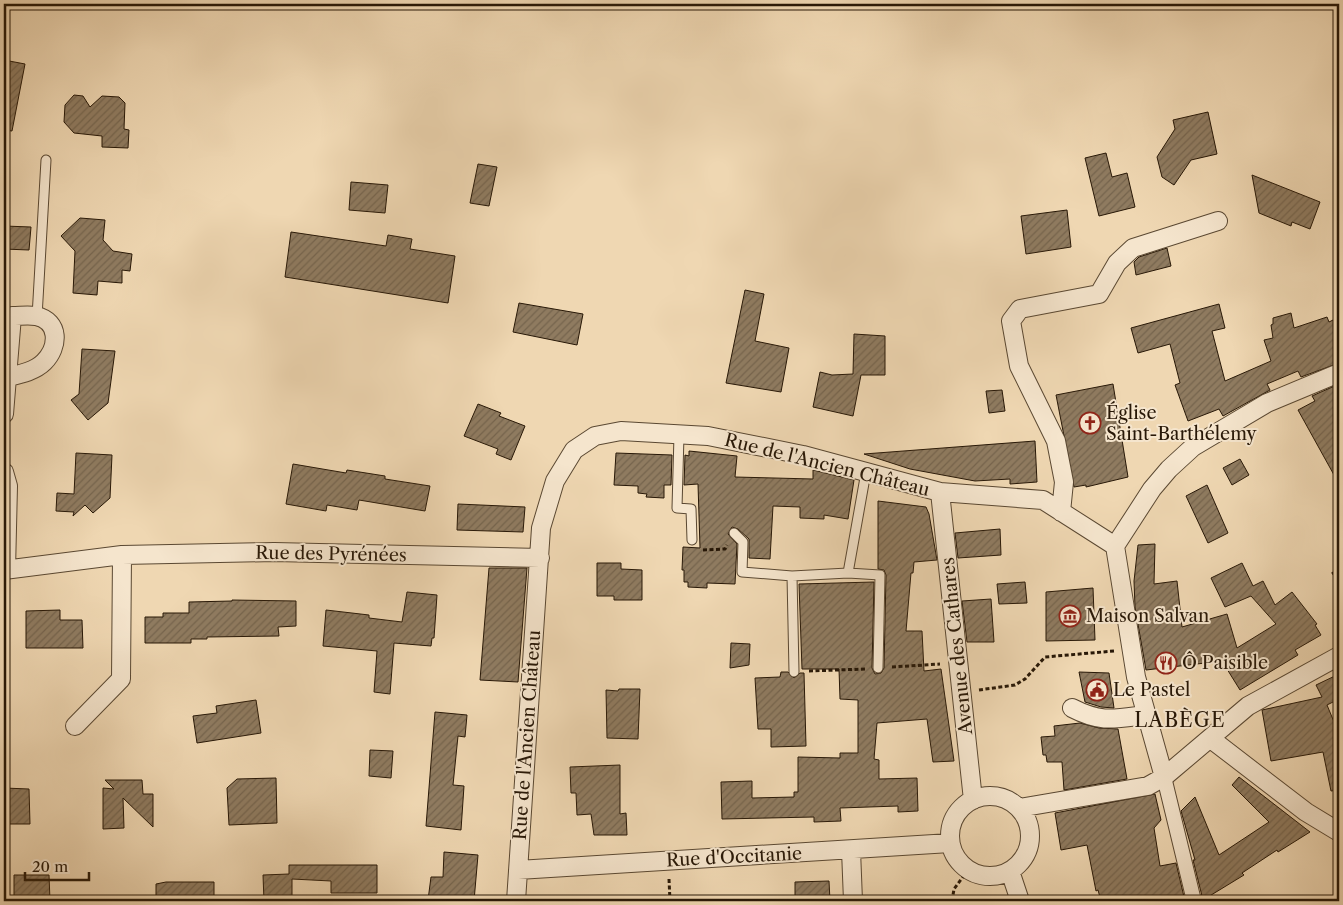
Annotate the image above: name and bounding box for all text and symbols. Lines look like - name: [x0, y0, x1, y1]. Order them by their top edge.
- place label: Église Saint-Barthélemy: [1106, 401, 1257, 445]
- church icon: Église Saint-Barthélemy: [1078, 411, 1102, 435]
- street label: Rue de l'Ancien Château: [722, 429, 932, 501]
- street label: Rue des Pyrénées: [255, 542, 407, 566]
- street label: Avenue des Cathares: [937, 556, 977, 737]
- museum icon: Maison Salvan: [1058, 604, 1082, 628]
- place label: Maison Salvan: [1086, 605, 1209, 627]
- street label: Rue de l'Ancien Château: [509, 629, 545, 841]
- restaurant icon: Ô Paisible: [1154, 651, 1178, 675]
- place label: Ô Paisible: [1182, 651, 1268, 674]
- public building icon: Le Pastel: [1085, 678, 1109, 702]
- place label: Le Pastel: [1113, 679, 1190, 701]
- district label: LABÈGE: [1134, 707, 1226, 732]
- street label: Rue d'Occitanie: [666, 842, 802, 872]
- scale bar: [25, 850, 89, 882]
- text: 20 m: [32, 857, 68, 876]

